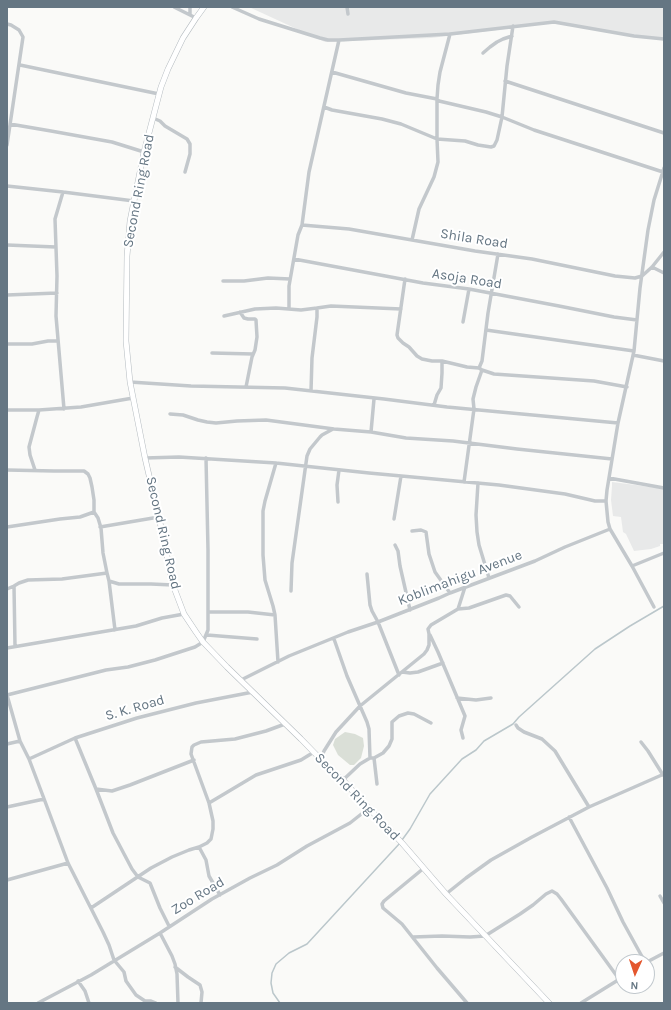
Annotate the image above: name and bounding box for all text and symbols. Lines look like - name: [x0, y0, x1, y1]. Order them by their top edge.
- street label: Second Ring Road: [120, 133, 158, 249]
- street label: Shila Road: [439, 225, 509, 253]
- street label: Asoja Road: [431, 265, 503, 293]
- street label: Second Ring Road: [142, 475, 184, 591]
- street label: Koblimahigu Avenue: [395, 547, 525, 609]
- street label: S. K. Road: [103, 692, 167, 724]
- street label: Second Ring Road: [311, 750, 403, 844]
- street label: Zoo Road: [168, 874, 228, 918]
- north arrow: [615, 954, 655, 994]
- text: N: [630, 979, 639, 992]

